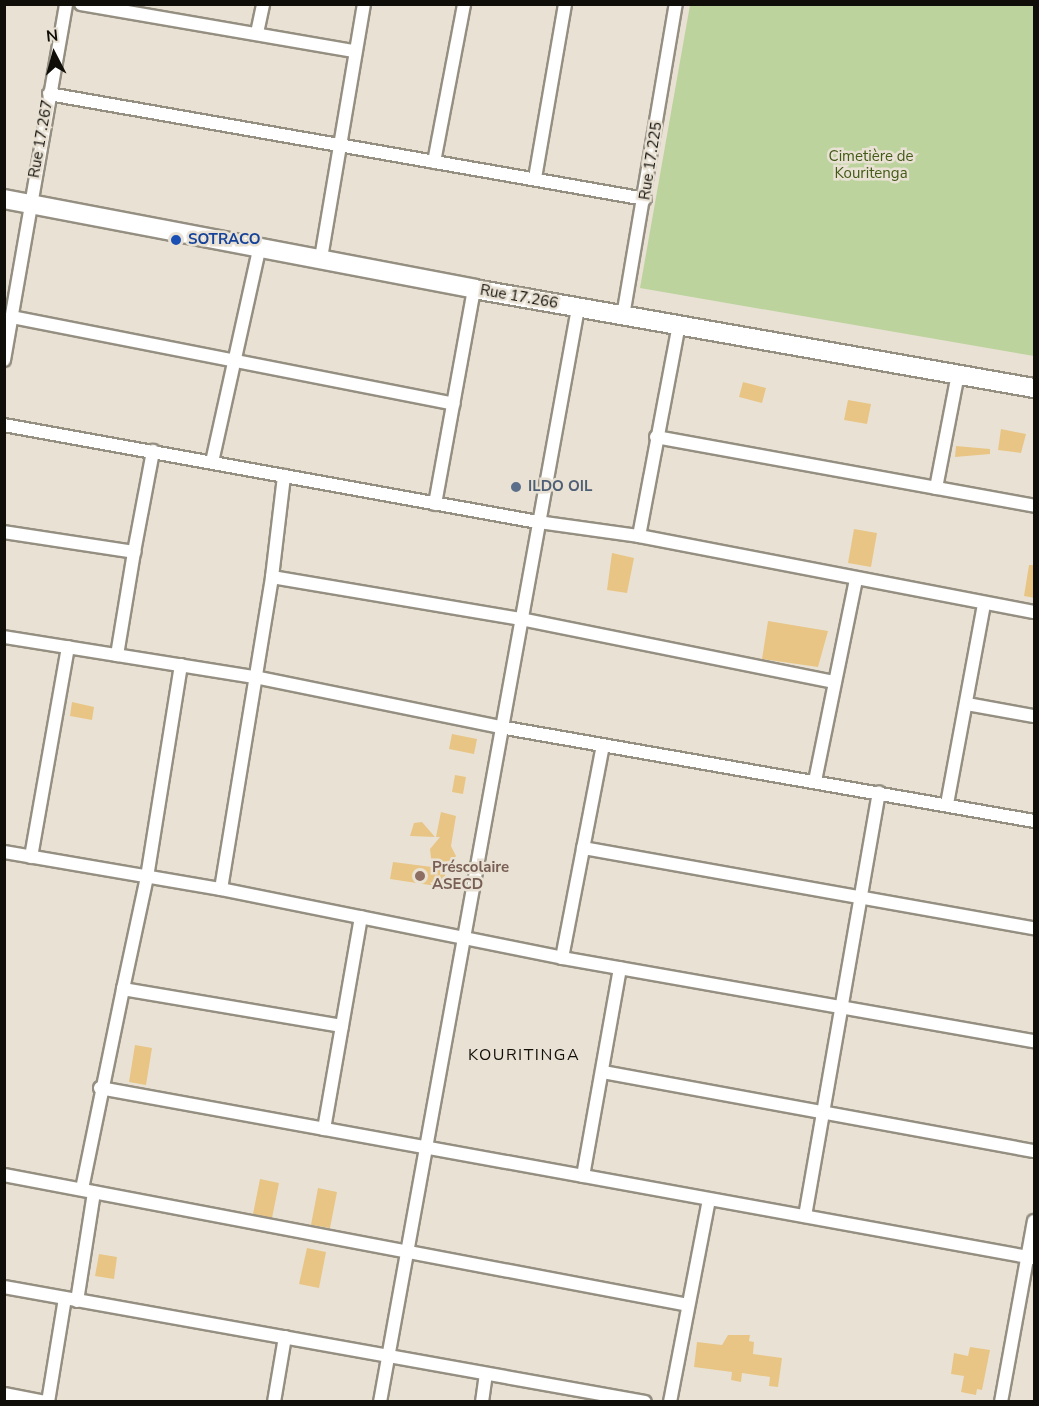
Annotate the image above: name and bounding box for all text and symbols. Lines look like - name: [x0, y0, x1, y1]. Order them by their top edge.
- north arrow: [24, 24, 84, 84]
- text: N: [45, 25, 59, 48]
- street label: Rue 17.267: [25, 99, 57, 179]
- street label: Rue 17.225: [636, 121, 666, 201]
- park label: Cimetière de Kouritenga: [829, 147, 913, 182]
- place label: SOTRACO: [188, 231, 261, 249]
- marker: SOTRACO: [169, 233, 183, 247]
- street label: Rue 17.266: [479, 281, 559, 313]
- place label: ILDO OIL: [528, 478, 592, 496]
- marker: ILDO OIL: [509, 480, 523, 494]
- place label: Préscolaire ASECD: [432, 858, 509, 893]
- marker: Préscolaire ASECD: [413, 869, 427, 883]
- district label: KOURITINGA: [468, 1045, 580, 1065]

